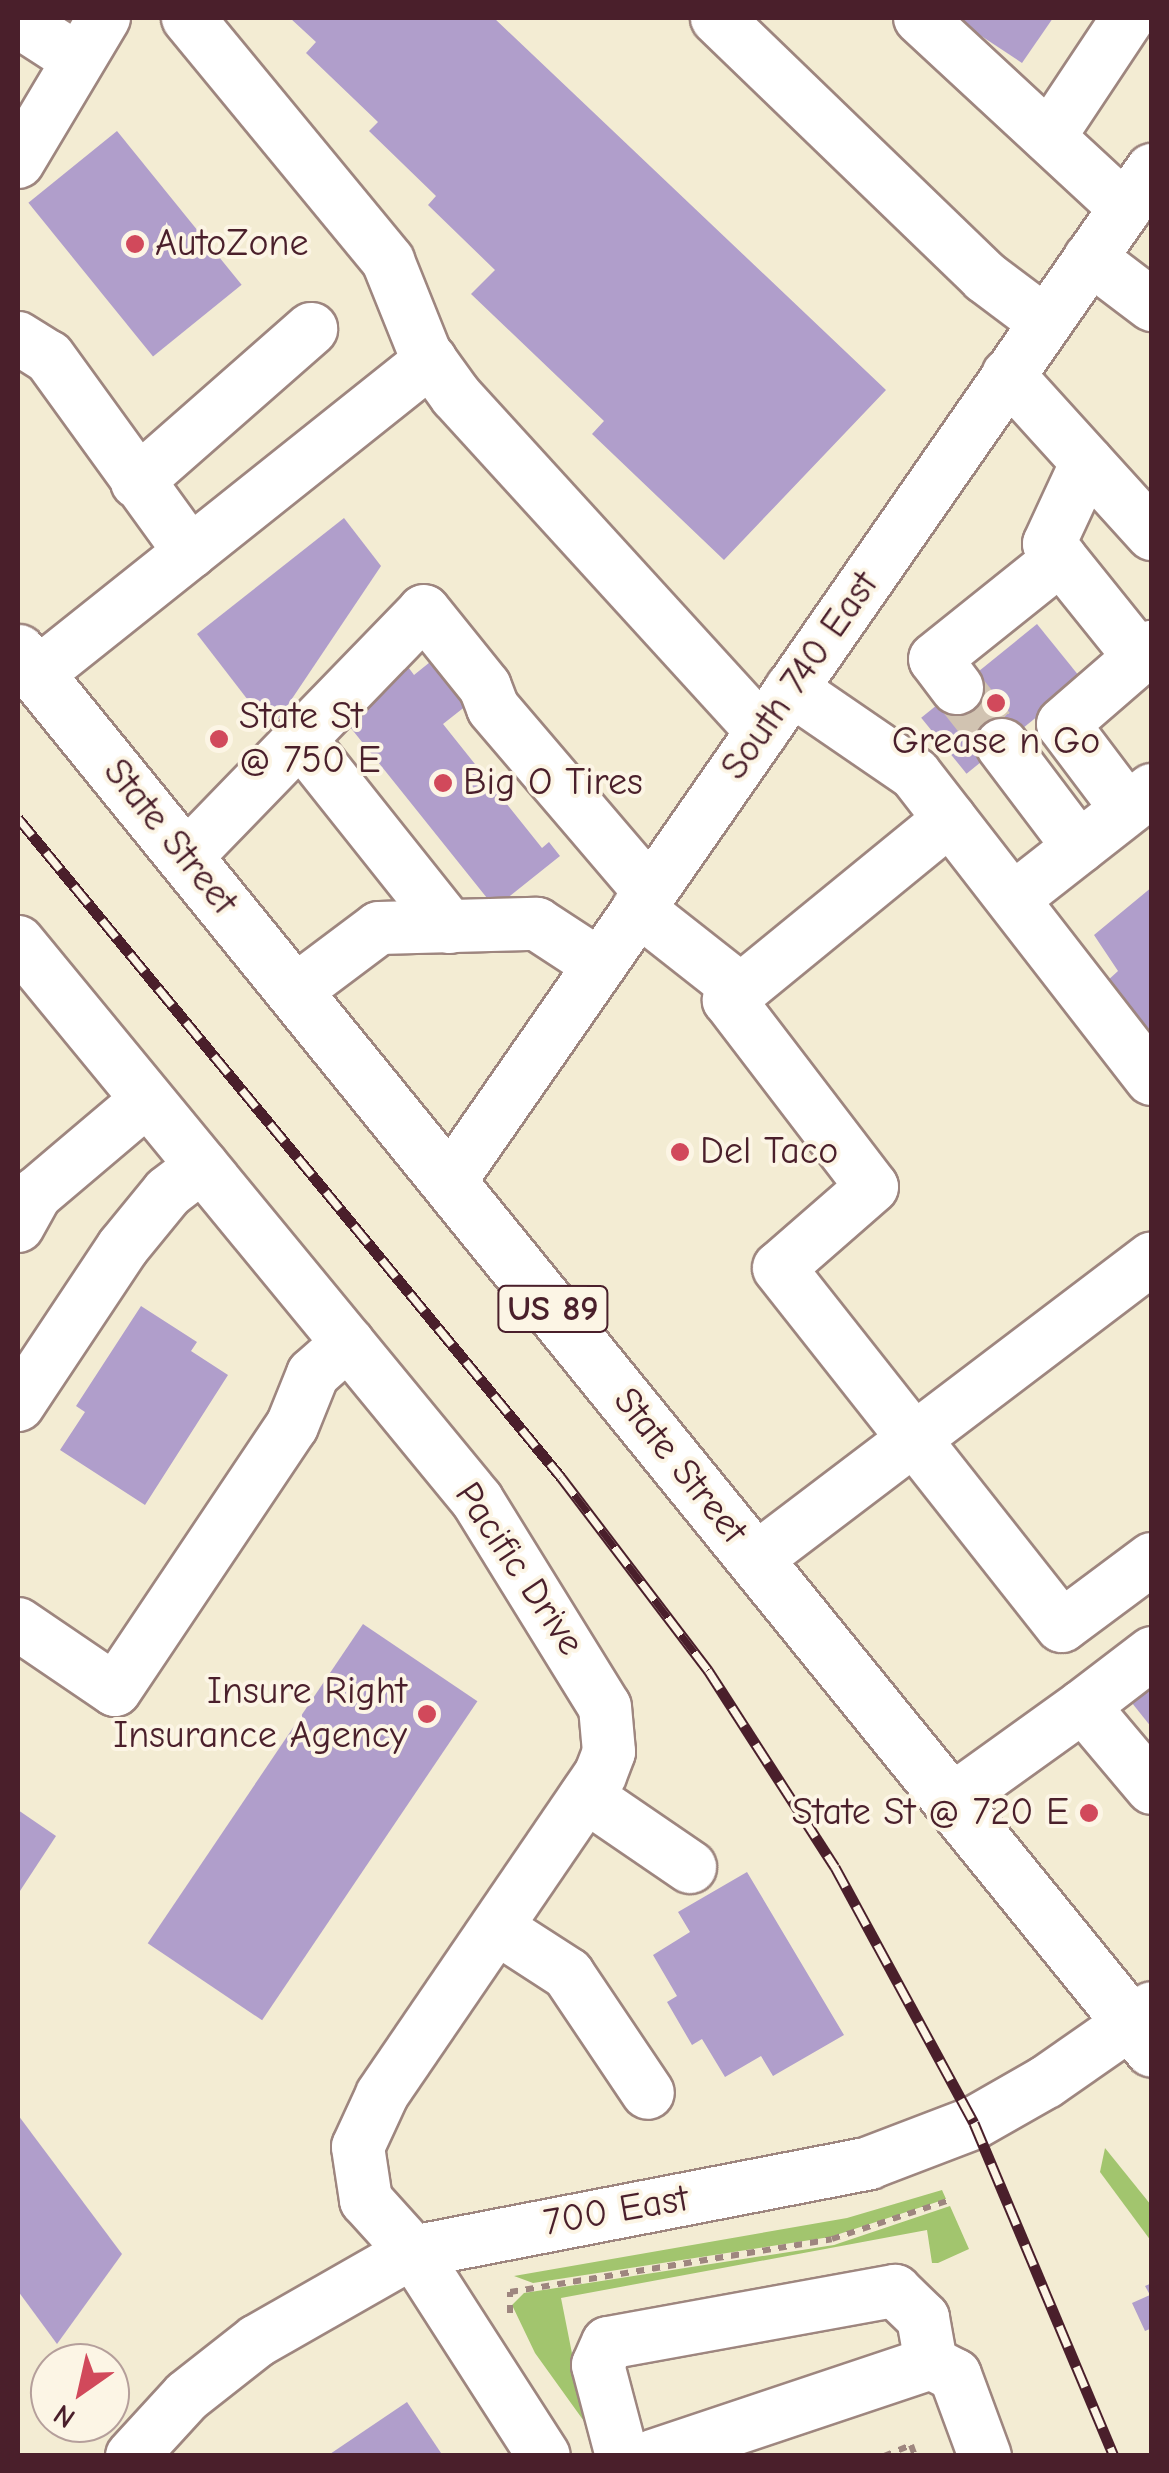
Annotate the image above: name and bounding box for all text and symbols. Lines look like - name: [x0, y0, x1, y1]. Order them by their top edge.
- place label: AutoZone: [155, 221, 309, 267]
- marker: AutoZone: [124, 233, 146, 255]
- street label: South 740 East: [712, 563, 888, 789]
- marker: Grease n Go: [985, 692, 1007, 714]
- place label: State St @ 750 E: [239, 694, 381, 784]
- place label: Grease n Go: [892, 719, 1100, 765]
- marker: State St @ 750 E: [208, 728, 230, 750]
- street label: State Street: [93, 750, 247, 924]
- place label: Big O Tires: [463, 760, 643, 806]
- marker: Big O Tires: [432, 772, 454, 794]
- place label: Del Taco: [700, 1129, 838, 1175]
- marker: Del Taco: [669, 1141, 691, 1163]
- road number: US 89: [496, 1279, 610, 1339]
- street label: State Street: [603, 1379, 757, 1553]
- street label: Pacific Drive: [445, 1474, 593, 1664]
- place label: Insure Right Insurance Agency: [113, 1669, 407, 1758]
- marker: Insure Right Insurance Agency: [416, 1703, 438, 1725]
- place label: State St @ 720 E: [792, 1790, 1069, 1836]
- marker: State St @ 720 E: [1078, 1802, 1100, 1824]
- street label: 700 East: [540, 2176, 692, 2246]
- north arrow: [30, 2343, 130, 2443]
- text: N: [48, 2398, 81, 2435]

